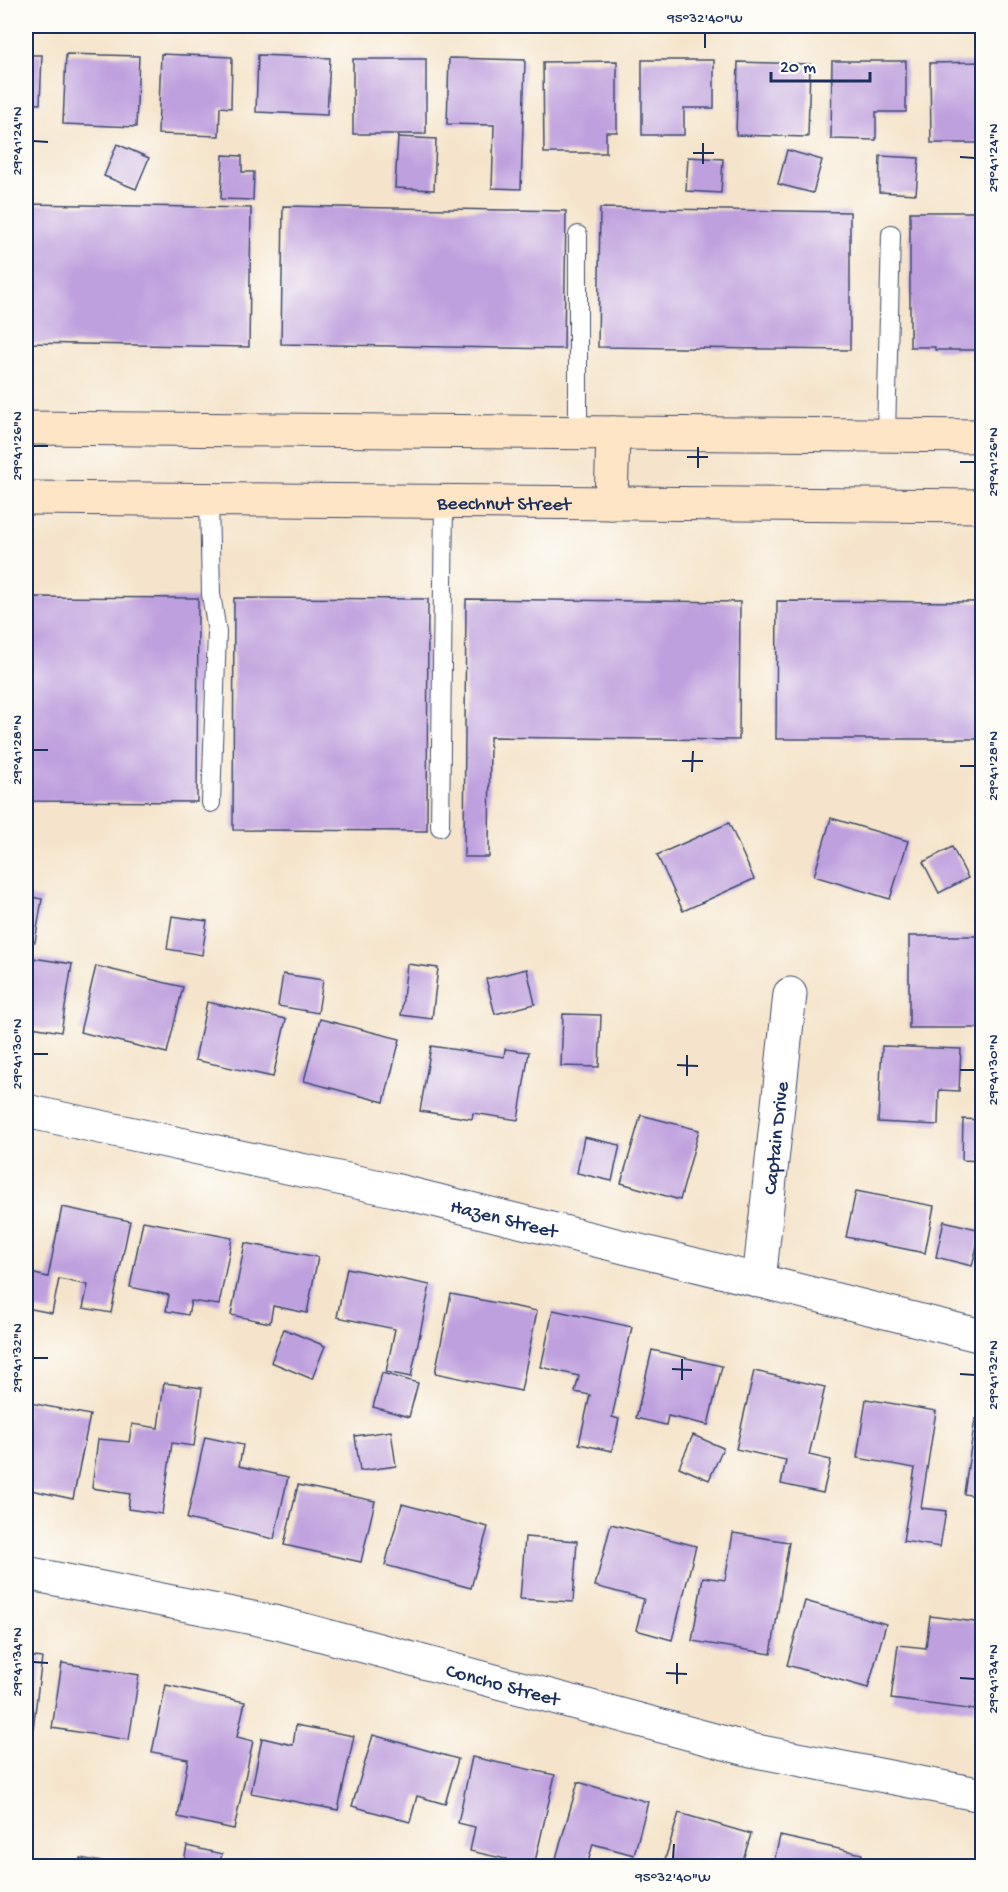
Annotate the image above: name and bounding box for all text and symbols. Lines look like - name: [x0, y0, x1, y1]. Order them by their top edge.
- text: 95°32'40"W: [666, 10, 743, 28]
- scale bar: [771, 45, 870, 83]
- text: 20 m: [780, 58, 816, 79]
- text: 29°41'24"N: [9, 106, 27, 176]
- text: 29°41'24"N: [985, 123, 1003, 193]
- text: 29°41'26"N: [9, 411, 27, 481]
- text: 29°41'26"N: [985, 427, 1003, 497]
- street label: Beechnut Street: [436, 493, 573, 518]
- text: 29°41'28"N: [9, 715, 27, 785]
- text: 29°41'28"N: [985, 731, 1003, 801]
- text: 29°41'30"N: [9, 1018, 27, 1089]
- text: 29°41'30"N: [985, 1034, 1003, 1105]
- street label: Captain Drive: [760, 1080, 796, 1196]
- street label: Hazen Street: [448, 1196, 561, 1246]
- text: 29°41'32"N: [9, 1323, 27, 1393]
- text: 29°41'32"N: [985, 1340, 1003, 1410]
- text: 29°41'34"N: [9, 1627, 27, 1697]
- text: 29°41'34"N: [985, 1644, 1003, 1714]
- street label: Concho Street: [443, 1661, 563, 1714]
- text: 95°32'40"W: [634, 1869, 711, 1887]

